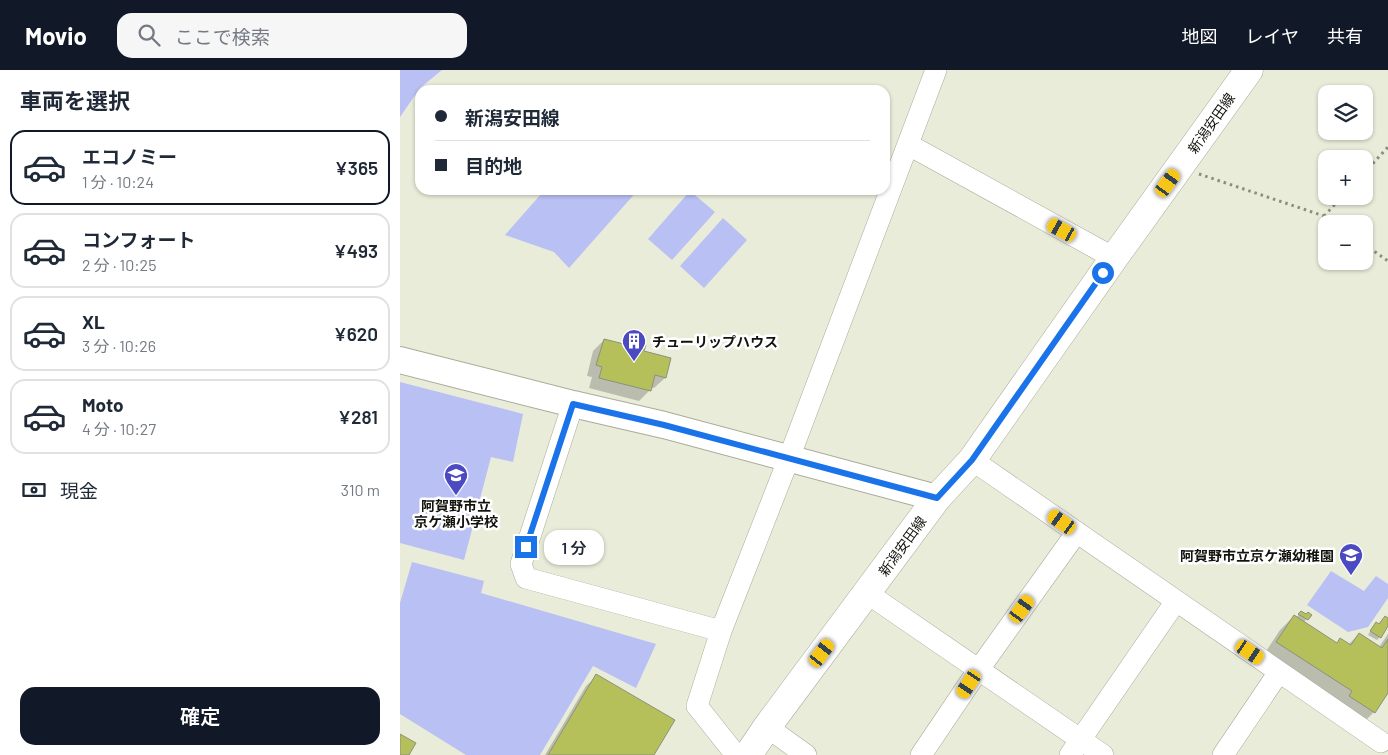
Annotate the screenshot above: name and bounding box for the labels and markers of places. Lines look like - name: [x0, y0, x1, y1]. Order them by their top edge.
- building icon: チューリップハウス: [621, 328, 647, 362]
- place label: チューリップハウス: [652, 333, 778, 350]
- school or university icon: 阿賀野市立 京ケ瀬小学校: [443, 462, 469, 496]
- place label: 阿賀野市立 京ケ瀬小学校: [414, 497, 498, 530]
- school or university icon: 阿賀野市立京ケ瀬幼稚園: [1338, 542, 1364, 576]
- place label: 阿賀野市立京ケ瀬幼稚園: [1180, 547, 1334, 564]

